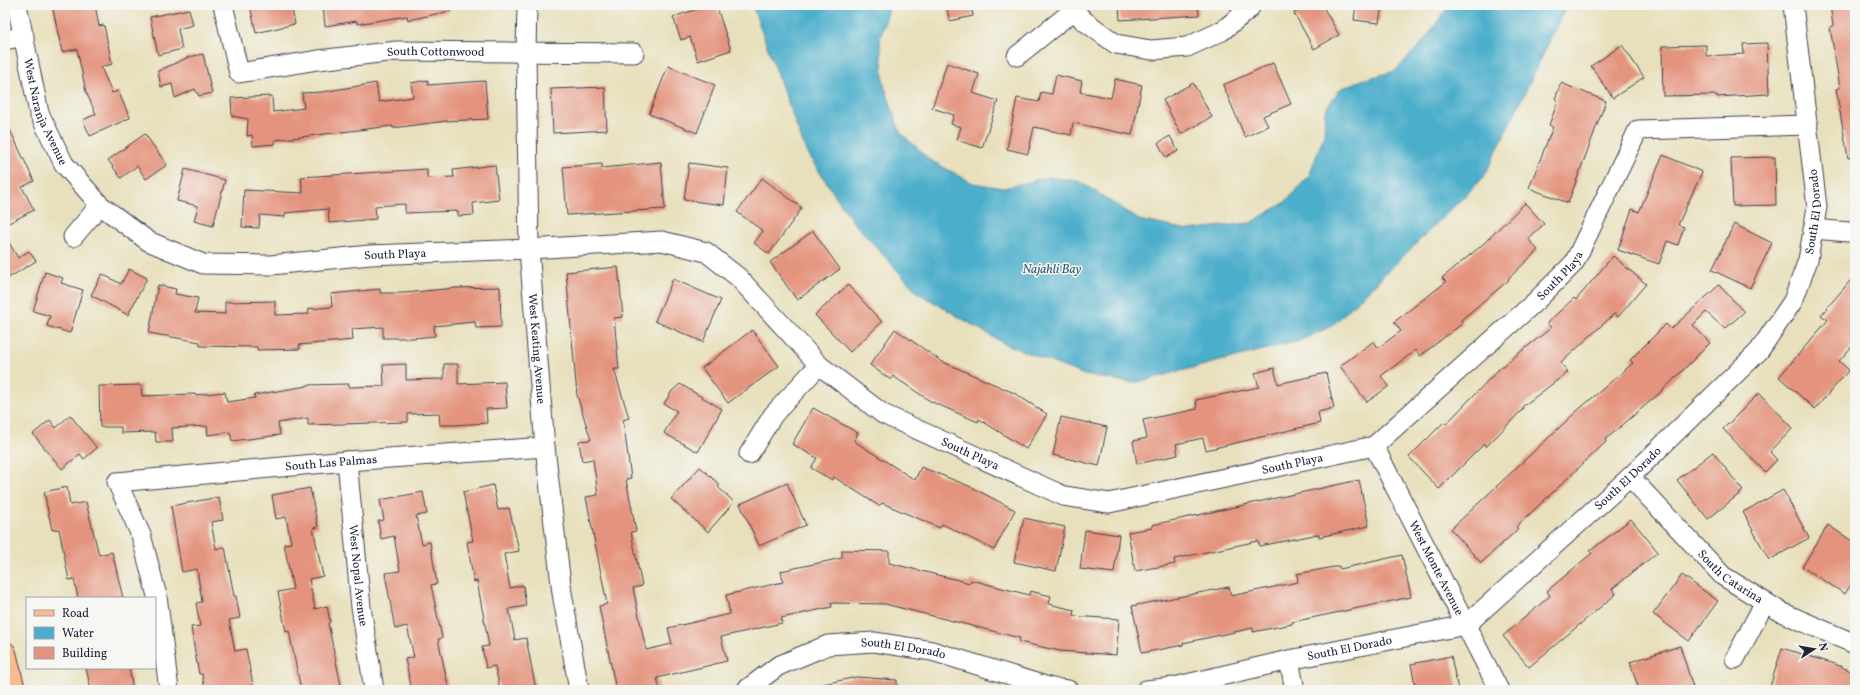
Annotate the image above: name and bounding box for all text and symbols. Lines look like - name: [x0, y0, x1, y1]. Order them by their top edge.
- street label: South Cottonwood: [386, 44, 485, 61]
- street label: West Naranja Avenue: [19, 57, 71, 169]
- street label: South El Dorado: [1802, 168, 1826, 256]
- street label: South Playa: [363, 246, 427, 265]
- street label: South Playa: [1534, 249, 1588, 305]
- water label: Najahli Bay: [1023, 261, 1082, 279]
- street label: West Keating Avenue: [524, 293, 549, 405]
- street label: South Playa: [938, 434, 1001, 475]
- street label: South El Dorado: [1591, 444, 1665, 514]
- street label: South Playa: [1260, 450, 1325, 479]
- street label: South Las Palmas: [285, 452, 378, 476]
- street label: West Monte Avenue: [1405, 518, 1467, 619]
- street label: West Nopal Avenue: [344, 524, 371, 628]
- street label: South Catarina: [1694, 547, 1766, 608]
- legend: [26, 597, 156, 669]
- text: Road: [62, 606, 89, 622]
- text: Water: [62, 626, 94, 642]
- north arrow: [1794, 629, 1834, 669]
- street label: South El Dorado: [1306, 633, 1394, 665]
- street label: South El Dorado: [860, 635, 947, 664]
- text: N: [1814, 642, 1830, 653]
- text: Building: [62, 646, 107, 662]

